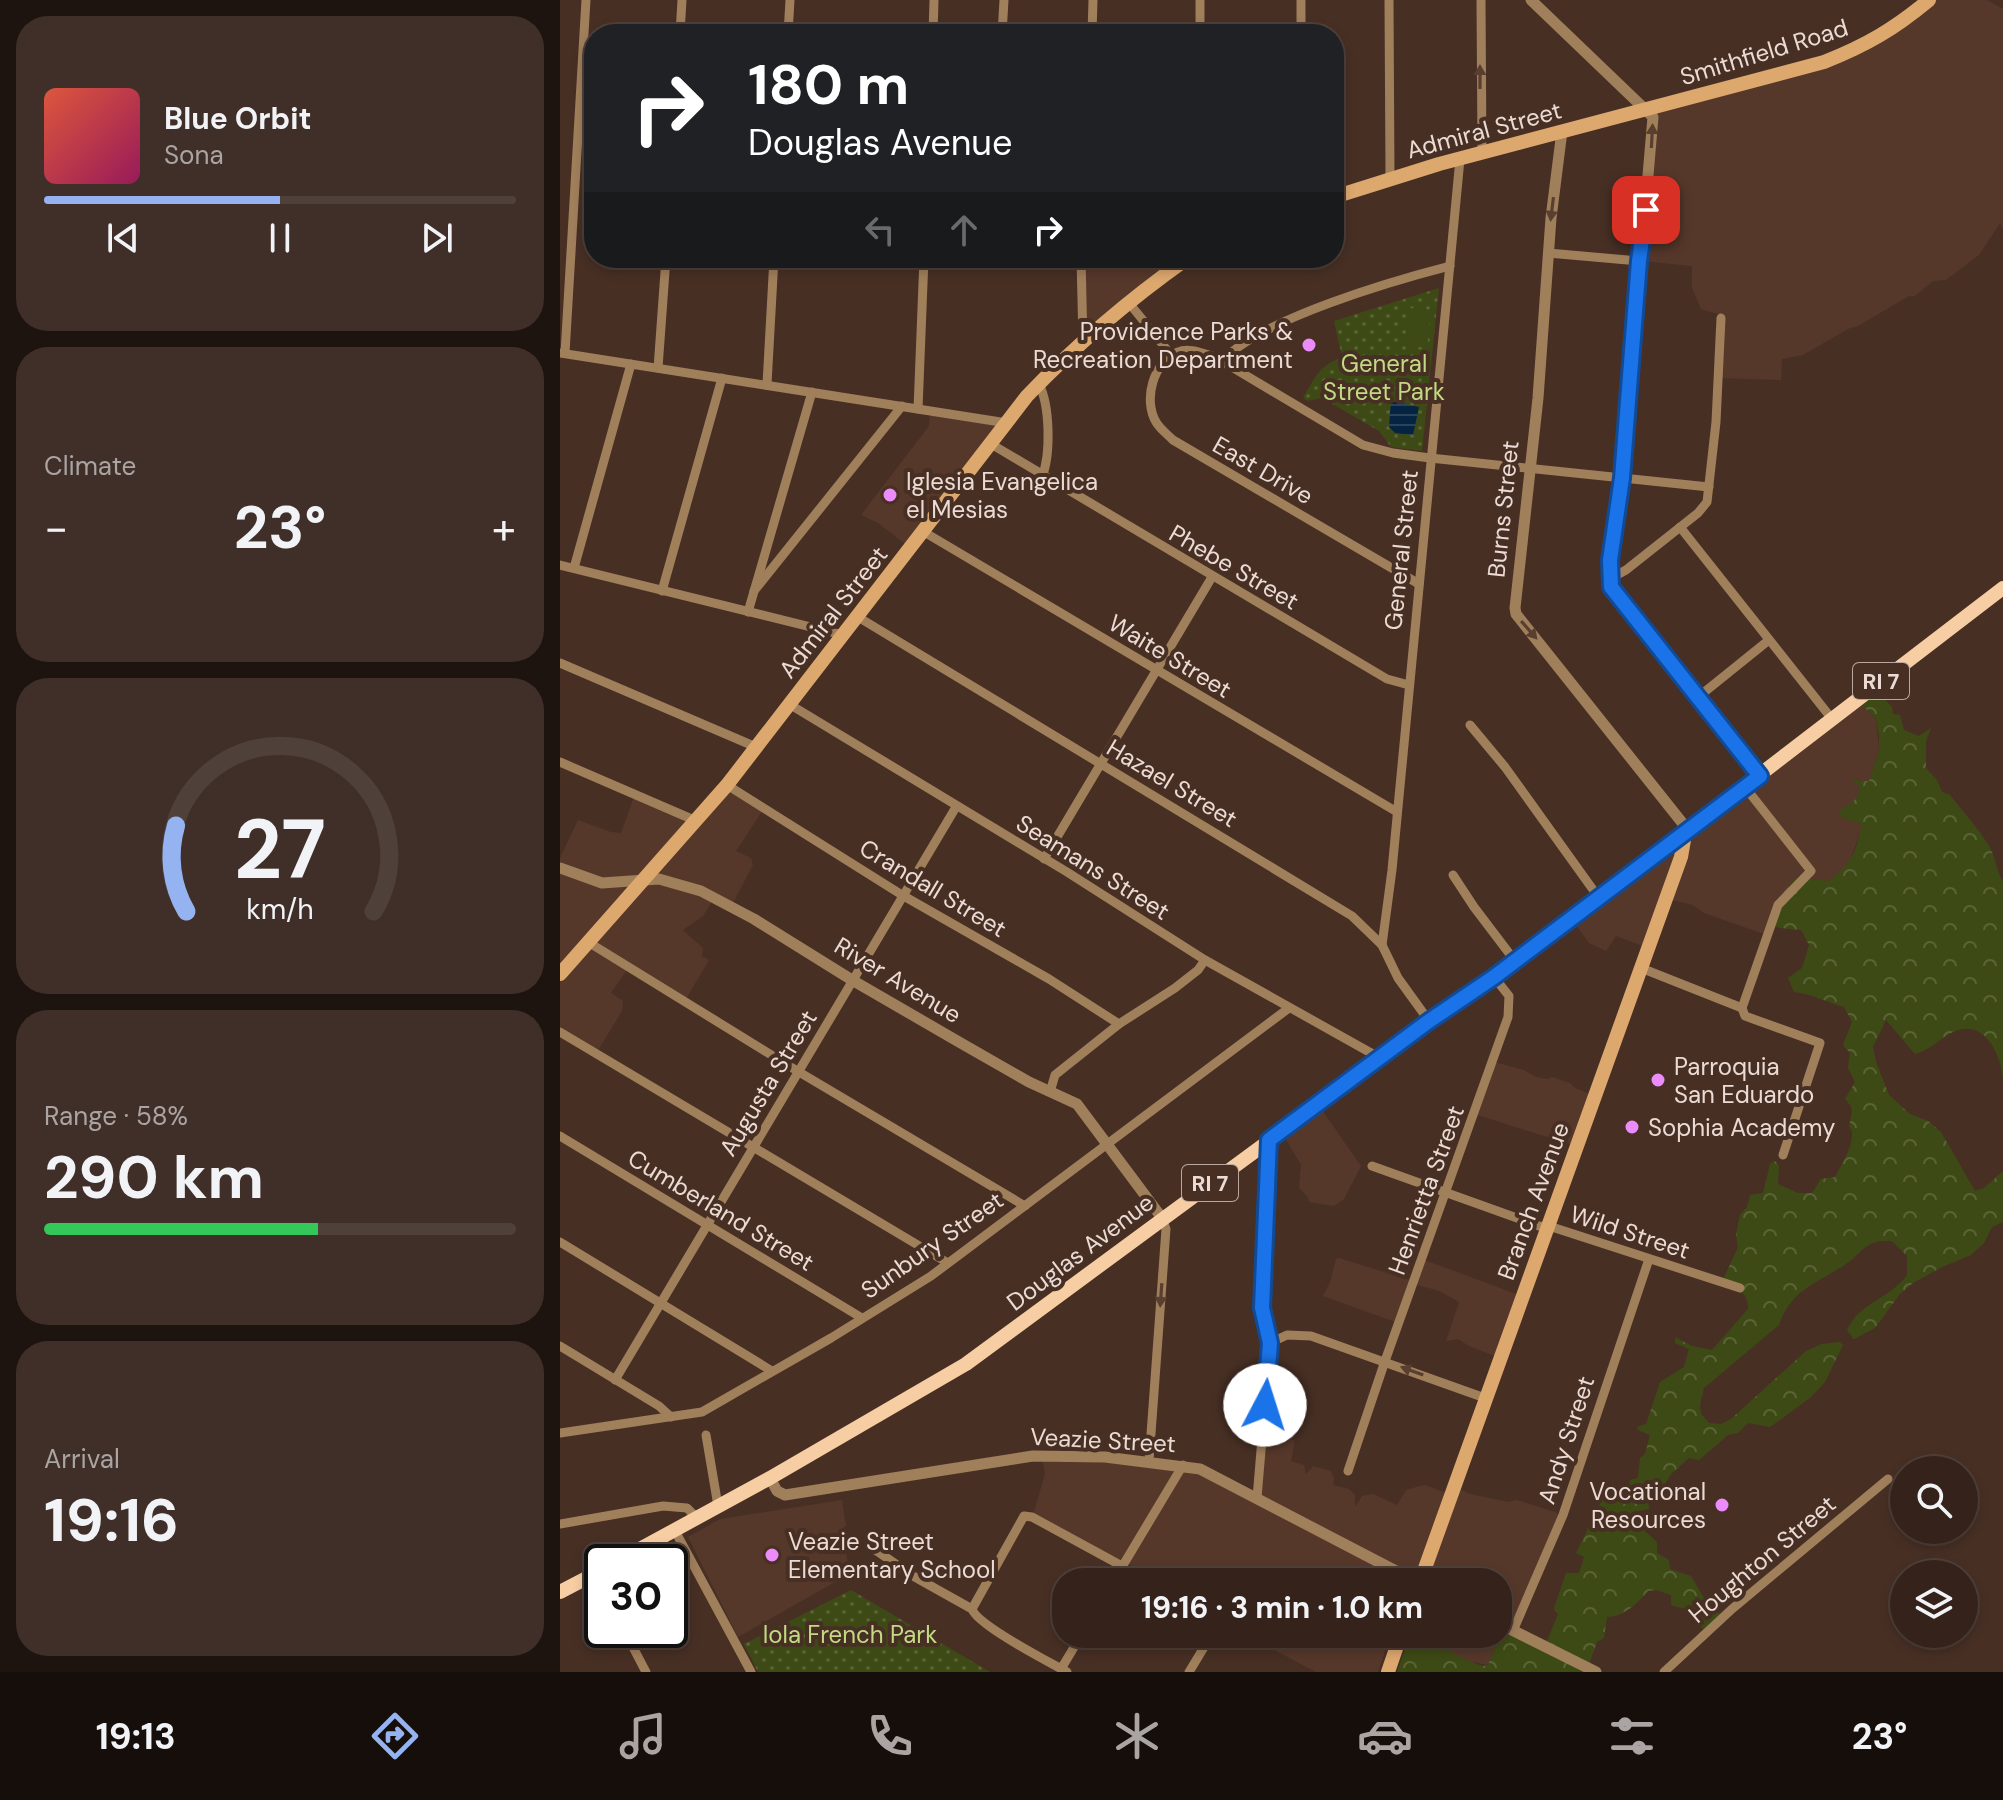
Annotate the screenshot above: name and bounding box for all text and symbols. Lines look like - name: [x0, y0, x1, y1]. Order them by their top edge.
- street label: Smithfield Road: [1676, 12, 1852, 92]
- text: 180 m: [748, 48, 909, 121]
- icon: right: [616, 56, 720, 160]
- one-way arrow: [1474, 64, 1486, 89]
- street label: Admiral Street: [1403, 94, 1565, 166]
- text: Blue Orbit: [164, 99, 311, 138]
- text: Douglas Avenue: [748, 119, 1012, 166]
- one-way arrow: [1646, 123, 1659, 148]
- text: Sona: [164, 138, 224, 172]
- pin: [1612, 176, 1680, 244]
- icon: arrive: [1624, 188, 1668, 232]
- one-way arrow: [1545, 197, 1558, 222]
- icon: left: [858, 208, 902, 252]
- icon: ahead: [942, 208, 986, 252]
- icon: right: [1026, 208, 1070, 252]
- icon: previous: [101, 216, 145, 260]
- icon: pause: [258, 216, 302, 260]
- icon: next: [415, 216, 459, 260]
- place label: Providence Parks & Recreation Department: [1033, 316, 1293, 375]
- marker: Providence Parks & Recreation Department: [1300, 336, 1318, 354]
- park label: General Street Park: [1323, 348, 1445, 407]
- street label: East Drive: [1207, 429, 1319, 511]
- street label: Burns Street: [1480, 439, 1526, 579]
- text: Climate: [44, 449, 136, 483]
- place label: Iglesia Evangelica el Mesias: [906, 466, 1098, 525]
- street label: General Street: [1377, 468, 1425, 632]
- marker: Iglesia Evangelica el Mesias: [881, 486, 899, 504]
- text: 23°: [234, 488, 326, 567]
- text: −: [44, 499, 68, 557]
- text: +: [492, 499, 516, 557]
- street label: Phebe Street: [1164, 517, 1304, 617]
- street label: Admiral Street: [772, 540, 894, 684]
- street label: Waite Street: [1103, 607, 1237, 705]
- one-way arrow: [1520, 620, 1537, 640]
- road number: RI 7: [1853, 663, 1909, 699]
- street label: Hazael Street: [1101, 732, 1243, 834]
- text: 27: [234, 795, 326, 904]
- street label: Seamans Street: [1010, 807, 1176, 927]
- street label: Crandall Street: [854, 832, 1012, 944]
- text: km/h: [246, 891, 314, 928]
- street label: River Avenue: [829, 930, 967, 1030]
- street label: Augusta Street: [712, 1004, 824, 1162]
- place label: Parroquia San Eduardo: [1674, 1051, 1814, 1110]
- marker: Parroquia San Eduardo: [1649, 1071, 1667, 1089]
- text: Range · 58%: [44, 1099, 188, 1133]
- street label: Henrietta Street: [1381, 1101, 1471, 1279]
- place label: Sophia Academy: [1648, 1112, 1835, 1143]
- street label: Branch Avenue: [1490, 1118, 1576, 1284]
- marker: Sophia Academy: [1623, 1118, 1641, 1136]
- text: 290 km: [44, 1138, 264, 1217]
- street label: Cumberland Street: [622, 1142, 820, 1278]
- road number: RI 7: [1182, 1165, 1238, 1201]
- street label: Sunbury Street: [855, 1184, 1009, 1306]
- street label: Douglas Avenue: [1000, 1187, 1160, 1317]
- street label: Wild Street: [1566, 1198, 1694, 1266]
- one-way arrow: [1154, 1283, 1167, 1308]
- position arrow: [1223, 1363, 1307, 1447]
- one-way arrow: [1400, 1364, 1424, 1377]
- street label: Andy Street: [1531, 1372, 1601, 1508]
- street label: Veazie Street: [1029, 1421, 1177, 1459]
- text: Arrival: [44, 1442, 120, 1476]
- map controls: [1890, 1456, 1978, 1648]
- button: search: [1890, 1456, 1978, 1544]
- place label: Vocational Resources: [1589, 1476, 1706, 1535]
- text: 19:16: [44, 1481, 179, 1560]
- street label: Houghton Street: [1682, 1488, 1842, 1630]
- marker: Vocational Resources: [1713, 1496, 1731, 1514]
- place label: Veazie Street Elementary School: [788, 1526, 996, 1585]
- speed limit sign: 30: [584, 1544, 688, 1648]
- marker: Veazie Street Elementary School: [763, 1546, 781, 1564]
- button: layers: [1890, 1560, 1978, 1648]
- text: 19:16 · 3 min · 1.0 km: [1141, 1588, 1423, 1627]
- park label: Iola French Park: [763, 1619, 937, 1650]
- icon: directions: [367, 1708, 423, 1764]
- icon: music: [615, 1708, 671, 1764]
- icon: phone: [862, 1708, 918, 1764]
- icon: climate: [1109, 1708, 1165, 1764]
- icon: car: [1357, 1708, 1413, 1764]
- icon: filters: [1604, 1708, 1660, 1764]
- text: 19:13: [96, 1713, 176, 1760]
- text: 23°: [1852, 1713, 1907, 1760]

